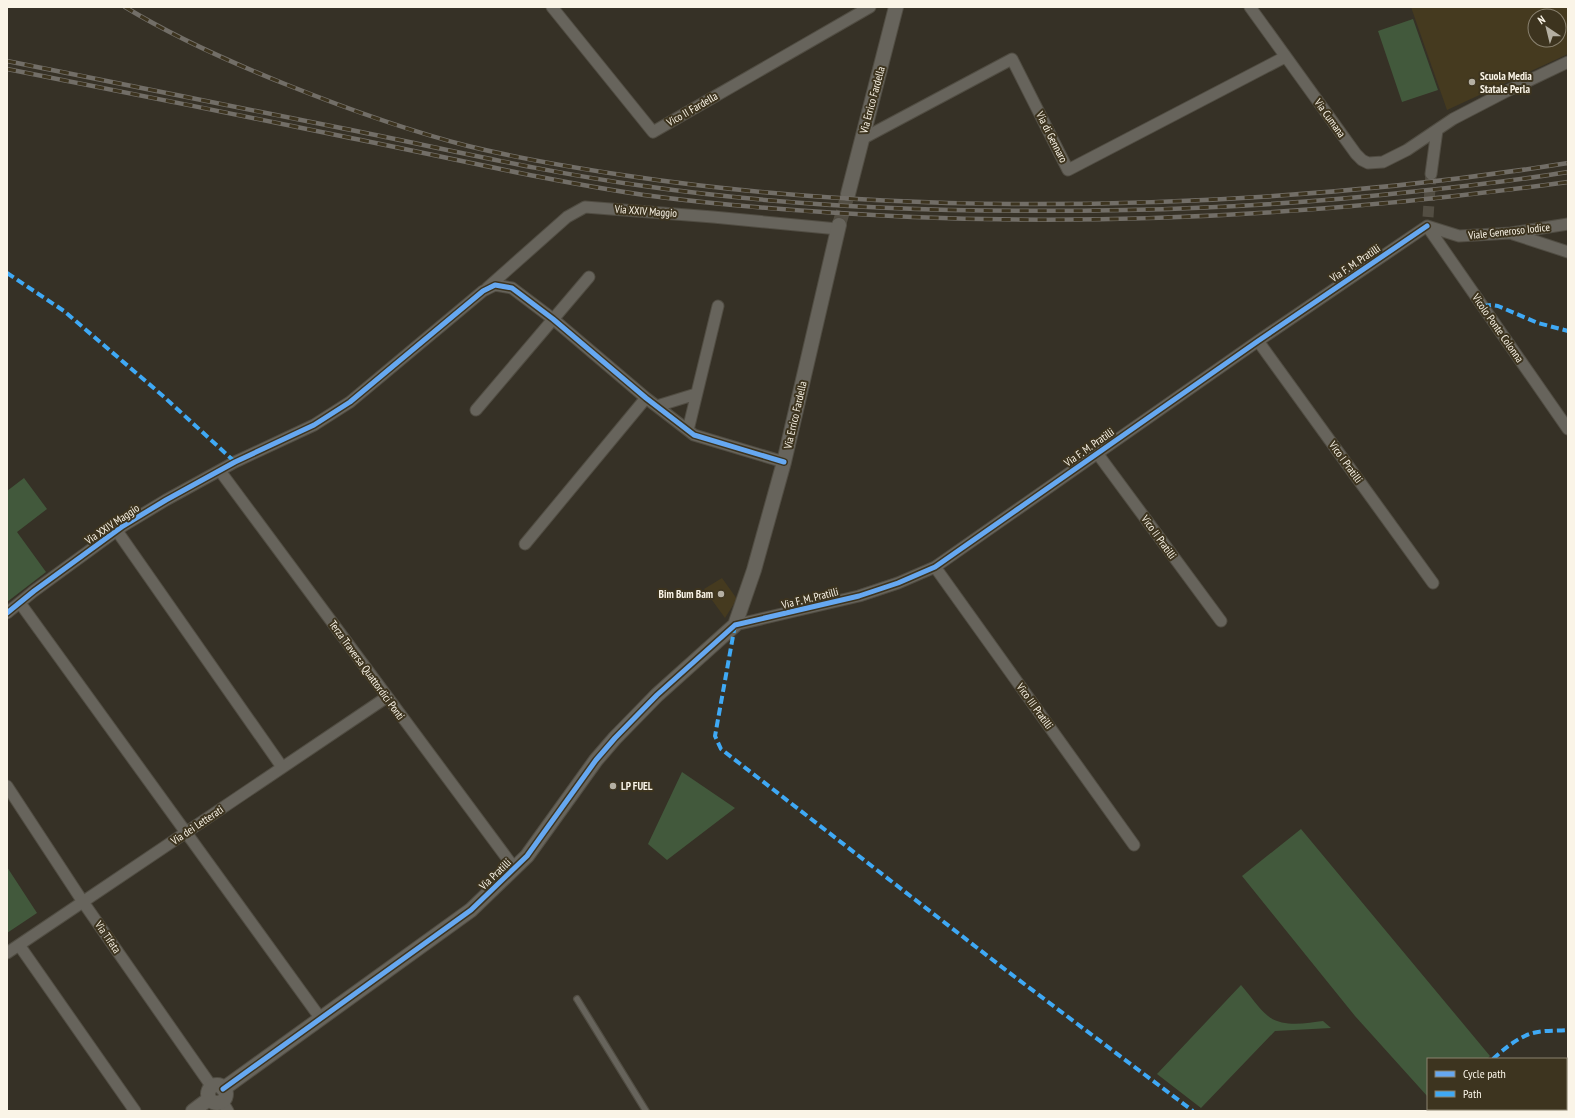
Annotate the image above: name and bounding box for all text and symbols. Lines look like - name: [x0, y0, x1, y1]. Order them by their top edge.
- north arrow: [1527, 8, 1567, 48]
- text: N: [1535, 12, 1548, 27]
- street label: Via Errico Fardella: [856, 65, 888, 136]
- place label: Scuola Media Statale Perla: [1480, 69, 1532, 96]
- marker: Scuola Media Statale Perla: [1467, 77, 1477, 87]
- street label: Vico II Fardella: [663, 89, 720, 130]
- street label: Via Cumana: [1311, 95, 1349, 140]
- street label: Via di Gennaro: [1033, 108, 1071, 165]
- street label: Via XXIV Maggio: [613, 202, 678, 220]
- street label: Viale Generoso Iodice: [1467, 220, 1551, 242]
- street label: Via F. M. Pratilli: [1326, 241, 1383, 286]
- street label: Vicolo Ponte Colonna: [1469, 290, 1527, 365]
- street label: Via Errico Fardella: [780, 380, 810, 451]
- street label: Via F. M. Pratilli: [1060, 425, 1117, 470]
- street label: Vico I Pratilli: [1326, 438, 1366, 486]
- street label: Via XXIV Maggio: [81, 501, 142, 548]
- street label: Vico II Pratilli: [1138, 512, 1180, 562]
- street label: Via F. M. Pratilli: [779, 584, 840, 612]
- place label: Bim Bum Bam: [659, 587, 713, 601]
- marker: Bim Bum Bam: [716, 589, 726, 599]
- street label: Terza Traversa Quattordici Ponti: [326, 617, 408, 723]
- street label: Vico III Pratilli: [1013, 680, 1056, 732]
- place label: LP FUEL: [621, 779, 653, 793]
- marker: LP FUEL: [608, 781, 618, 791]
- street label: Via dei Letterati: [167, 802, 226, 848]
- street label: Via Pratilli: [475, 855, 514, 893]
- street label: Via Tifata: [91, 917, 124, 956]
- legend: [1427, 1058, 1567, 1110]
- text: Cycle path: [1463, 1066, 1506, 1081]
- text: Path: [1463, 1086, 1481, 1101]

